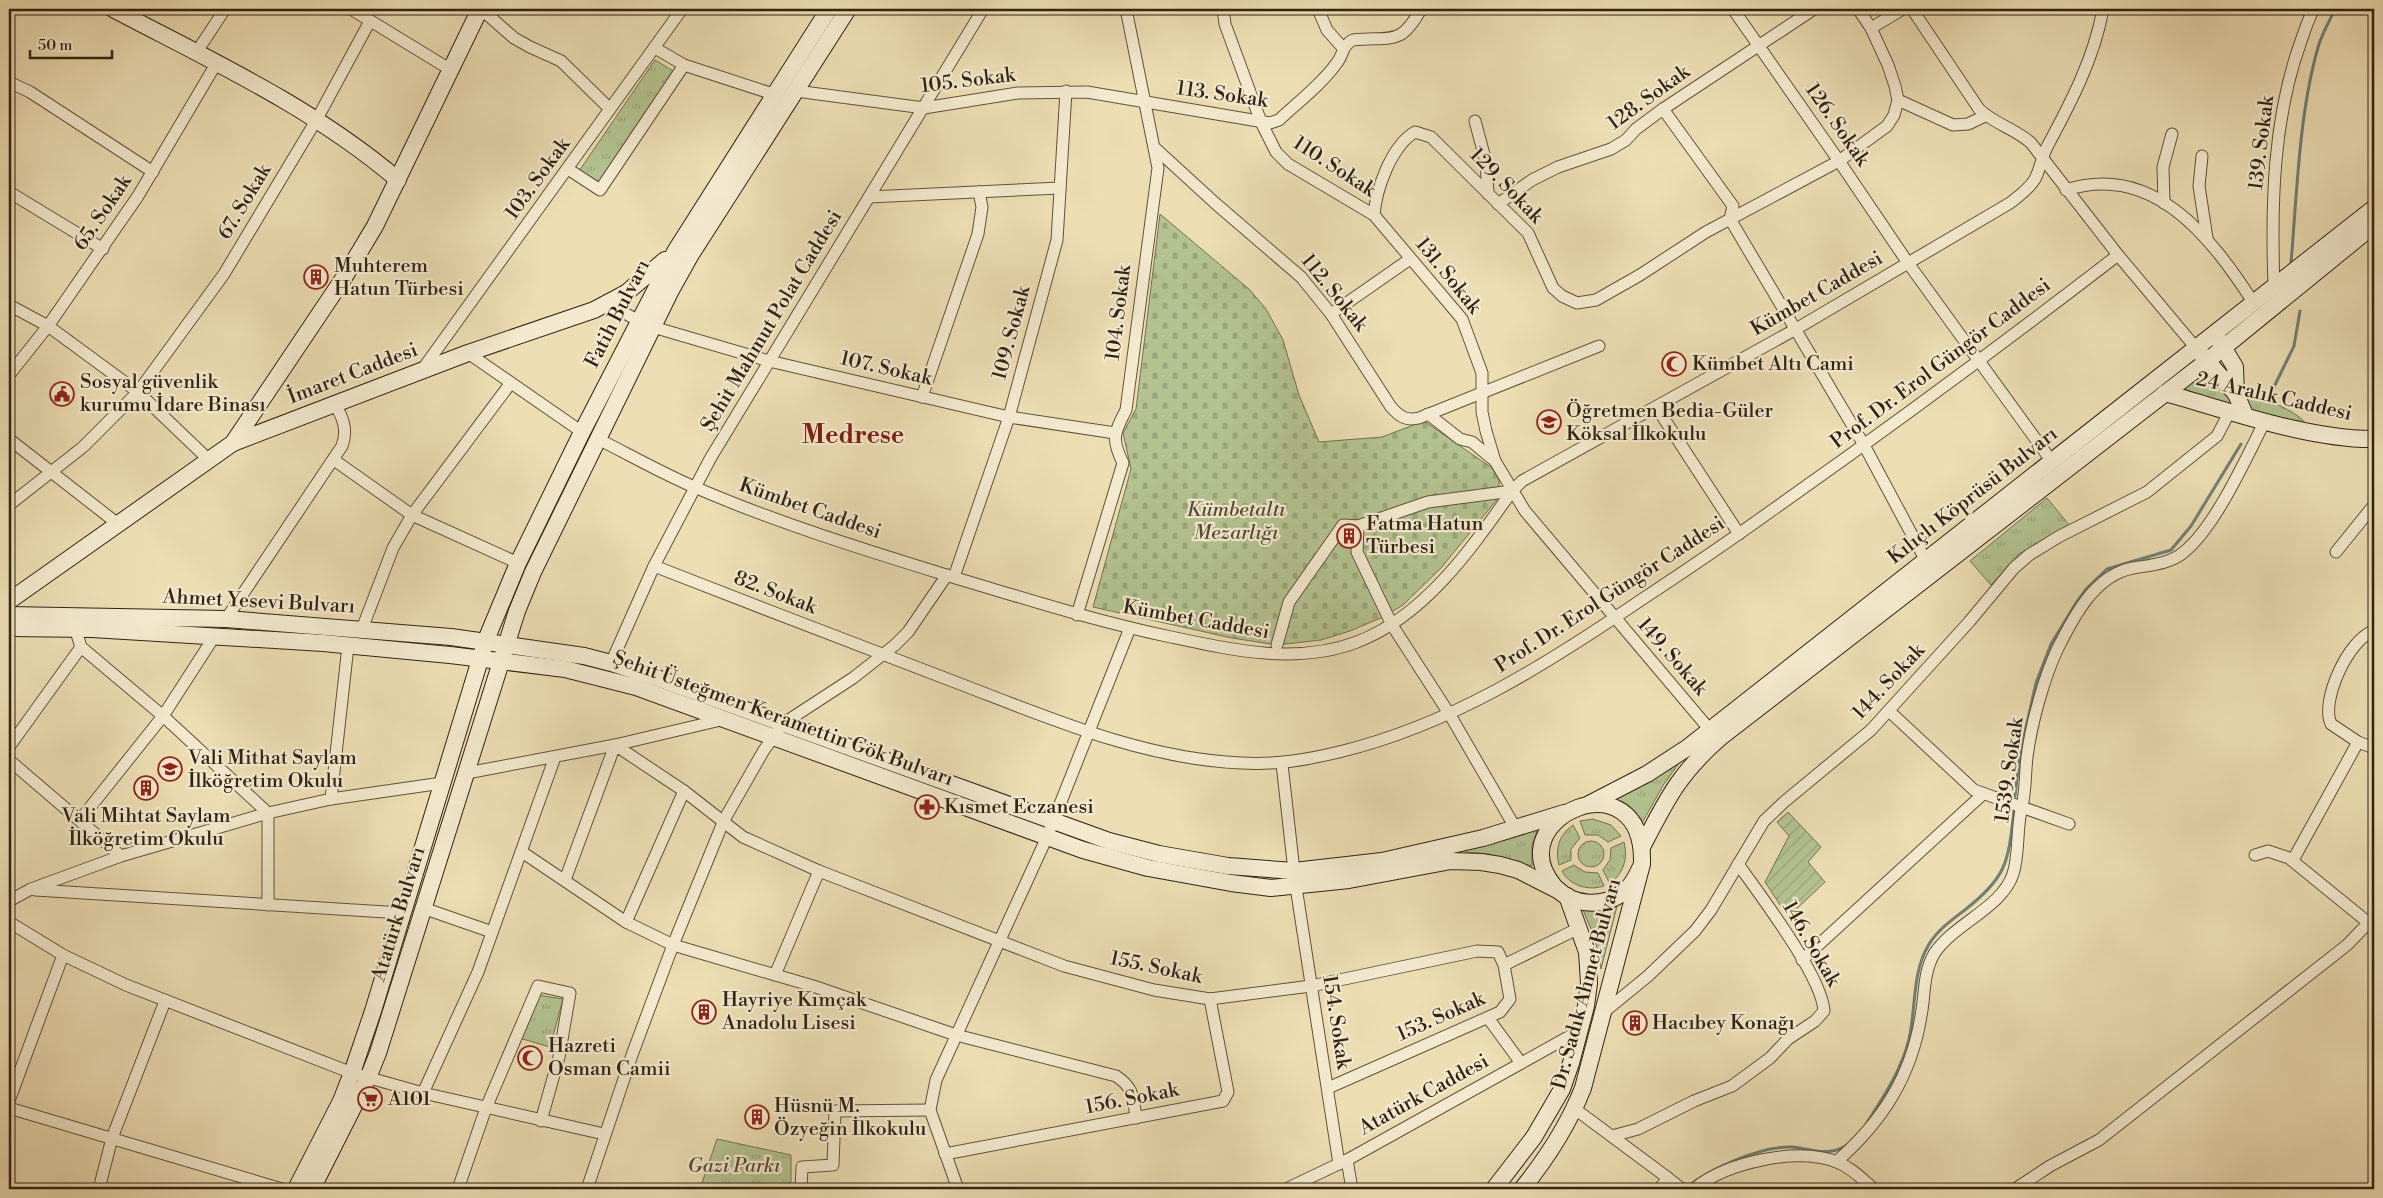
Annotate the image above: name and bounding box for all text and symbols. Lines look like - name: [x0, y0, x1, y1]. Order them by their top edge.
- scale bar: [30, 28, 112, 60]
- text: 50 m: [38, 36, 72, 55]
- street label: 128. Sokak: [1603, 59, 1696, 136]
- street label: 105. Sokak: [919, 63, 1018, 99]
- street label: 113. Sokak: [1175, 76, 1271, 114]
- street label: 126. Sokak: [1799, 79, 1876, 173]
- street label: 139. Sokak: [2244, 93, 2280, 192]
- street label: 110. Sokak: [1288, 131, 1381, 204]
- street label: 103. Sokak: [500, 132, 577, 225]
- street label: 129. Sokak: [1464, 143, 1549, 230]
- street label: 67. Sokak: [213, 158, 278, 244]
- street label: 65. Sokak: [69, 169, 138, 256]
- street label: Şehit Mahmut Polat Caddesi: [696, 205, 848, 436]
- street label: 131. Sokak: [1410, 233, 1487, 320]
- street label: Kümbet Caddesi: [1746, 246, 1888, 342]
- street label: 112. Sokak: [1295, 249, 1374, 338]
- place label: Muhterem Hatun Türbesi: [334, 254, 464, 302]
- street label: Fatih Bulvarı: [580, 255, 656, 372]
- street label: 104. Sokak: [1101, 262, 1137, 362]
- building icon: Muhterem Hatun Türbesi: [303, 264, 329, 290]
- street label: Prof. Dr. Erol Güngör Caddesi: [1826, 273, 2056, 455]
- street label: 109. Sokak: [987, 282, 1037, 383]
- street label: İmaret Caddesi: [284, 337, 422, 410]
- street label: 107. Sokak: [838, 346, 936, 392]
- mosque icon: Kümbet Altı Cami: [1661, 351, 1687, 377]
- place label: Kümbet Altı Cami: [1692, 352, 1854, 377]
- street label: 24 Aralık Caddesi: [2194, 367, 2355, 427]
- place label: Sosyal güvenlik kurumu İdare Binası: [80, 370, 266, 418]
- public building icon: Sosyal güvenlik kurumu İdare Binası: [49, 381, 75, 407]
- place label: Öğretmen Bedia-Güler Köksal İlkokulu: [1566, 398, 1774, 447]
- school or university icon: Öğretmen Bedia-Güler Köksal İlkokulu: [1536, 409, 1562, 435]
- district label: Medrese: [802, 420, 904, 451]
- street label: Kılıçlı Köprüsü Bulvarı: [1883, 422, 2063, 570]
- street label: Kümbet Caddesi: [736, 473, 885, 545]
- park label: Kümbetaltı Mezarlığı: [1187, 498, 1286, 546]
- street label: Prof. Dr. Erol Güngör Caddesi: [1490, 511, 1730, 679]
- place label: Fatma Hatun Türbesi: [1366, 512, 1483, 560]
- building icon: Fatma Hatun Türbesi: [1336, 523, 1362, 549]
- street label: 82. Sokak: [730, 566, 821, 621]
- street label: Ahmet Yesevi Bulvarı: [161, 584, 356, 620]
- street label: Kümbet Caddesi: [1121, 595, 1272, 645]
- street label: 149. Sokak: [1631, 613, 1714, 702]
- street label: 144. Sokak: [1847, 638, 1932, 725]
- street label: Şehit Üsteğmen Keramettin Gök Bulvarı: [609, 645, 957, 793]
- street label: 1539. Sokak: [1990, 714, 2030, 824]
- place label: Vali Mithat Saylam İlköğretim Okulu: [187, 746, 357, 794]
- school or university icon: Vali Mithat Saylam İlköğretim Okulu: [157, 756, 183, 782]
- building icon: Vali Mihtat Saylam İlköğretim Okulu: [133, 775, 159, 801]
- pharmacy icon: Kısmet Eczanesi: [914, 794, 940, 820]
- place label: Kısmet Eczanesi: [944, 795, 1094, 820]
- place label: Vali Mihtat Saylam İlköğretim Okulu: [61, 804, 231, 852]
- street label: Atatürk Bulvarı: [366, 843, 431, 985]
- street label: Dr. Sadık Ahmet Bulvarı: [1547, 875, 1627, 1092]
- street label: 146. Sokak: [1776, 897, 1846, 993]
- street label: 155. Sokak: [1108, 946, 1206, 990]
- street label: 154. Sokak: [1316, 973, 1356, 1072]
- street label: 153. Sokak: [1393, 986, 1490, 1047]
- place label: Hayriye Kımçak Anadolu Lisesi: [721, 988, 868, 1036]
- building icon: Hayriye Kımçak Anadolu Lisesi: [691, 999, 717, 1025]
- building icon: Hacıbey Konağı: [1622, 1010, 1648, 1036]
- place label: Hacıbey Konağı: [1652, 1011, 1795, 1036]
- place label: Hazreti Osman Camii: [548, 1034, 671, 1082]
- mosque icon: Hazreti Osman Camii: [517, 1045, 543, 1071]
- street label: Atatürk Caddesi: [1354, 1049, 1494, 1142]
- street label: 156. Sokak: [1083, 1077, 1182, 1120]
- supermarket icon: A101: [357, 1086, 383, 1112]
- place label: A101: [387, 1087, 431, 1112]
- place label: Hüsnü M. Özyeğin İlkokulu: [774, 1094, 927, 1142]
- building icon: Hüsnü M. Özyeğin İlkokulu: [744, 1104, 770, 1130]
- park label: Gazi Parkı: [687, 1154, 781, 1179]

